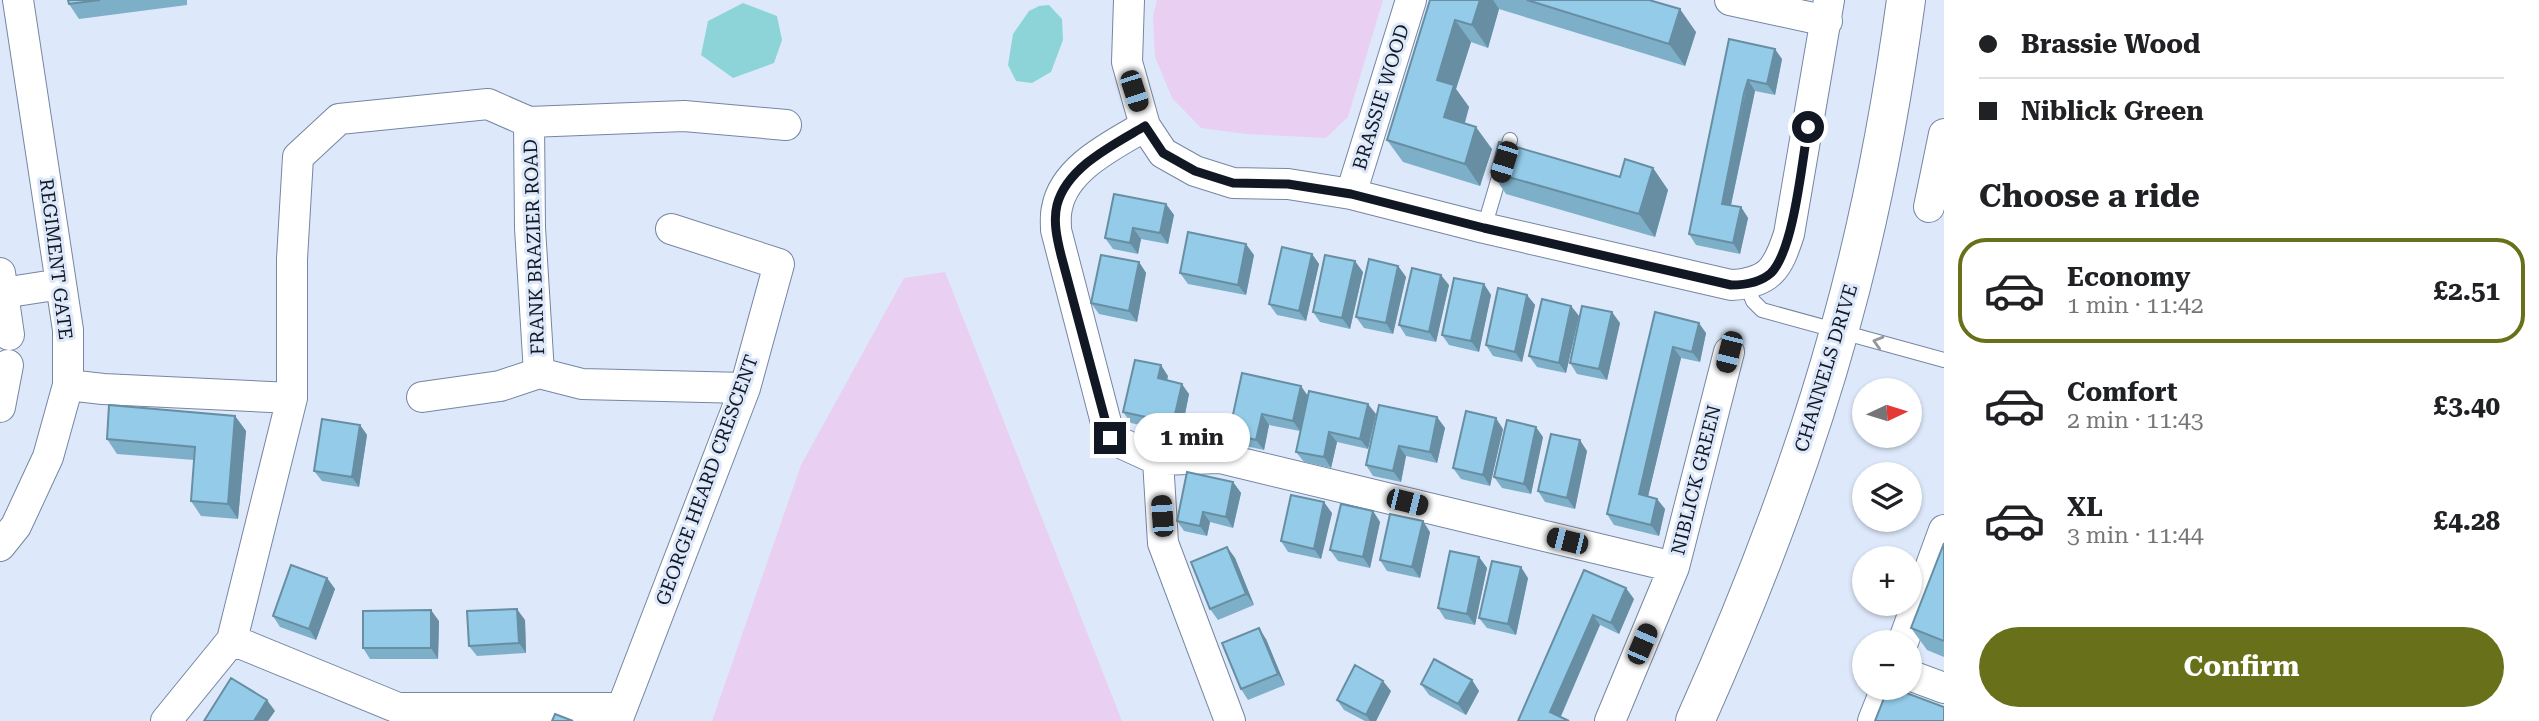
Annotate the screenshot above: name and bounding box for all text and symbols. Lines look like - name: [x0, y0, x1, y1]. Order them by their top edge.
- street label: BRASSIE WOOD: [1348, 21, 1414, 173]
- text: Brassie Wood: [2021, 29, 2200, 59]
- car: [1118, 68, 1151, 114]
- text: Niblick Green: [2021, 96, 2204, 126]
- route start: [1792, 111, 1824, 143]
- street label: FRANK BRAZIER ROAD: [519, 139, 549, 355]
- car: [1488, 139, 1521, 185]
- street label: REGIMENT GATE: [35, 177, 77, 341]
- text: Choose a ride: [1979, 177, 2200, 215]
- icon: car: [1983, 259, 2046, 322]
- text: Economy: [2067, 262, 2190, 292]
- text: £2.51: [2434, 276, 2500, 306]
- street label: CHANNELS DRIVE: [1790, 281, 1862, 455]
- text: 1 min · 11:42: [2067, 292, 2204, 319]
- car: [1714, 329, 1745, 375]
- one-way arrow: [1872, 335, 1884, 350]
- street label: GEORGE HEARD CRESCENT: [651, 352, 763, 608]
- icon: car: [1983, 374, 2046, 437]
- text: Comfort: [2067, 377, 2177, 407]
- north arrow: [1852, 378, 1922, 448]
- map controls: [1852, 378, 1922, 700]
- text: £3.40: [2434, 391, 2500, 421]
- street label: NIBLICK GREEN: [1666, 403, 1726, 557]
- text: 2 min · 11:43: [2067, 407, 2204, 434]
- callout: 1 min: [1134, 414, 1250, 462]
- route end: [1094, 422, 1126, 454]
- text: 1 min: [1160, 424, 1224, 451]
- button: layers: [1852, 462, 1922, 532]
- car: [1385, 487, 1430, 517]
- icon: car: [1983, 489, 2046, 552]
- text: XL: [2067, 492, 2103, 522]
- car: [1151, 494, 1174, 538]
- text: £4.28: [2434, 506, 2500, 536]
- text: 3 min · 11:44: [2067, 522, 2204, 549]
- car: [1545, 526, 1590, 556]
- button: +: [1852, 546, 1922, 616]
- car: [1625, 621, 1660, 667]
- button: Confirm: [1979, 627, 2504, 707]
- button: −: [1852, 630, 1922, 700]

